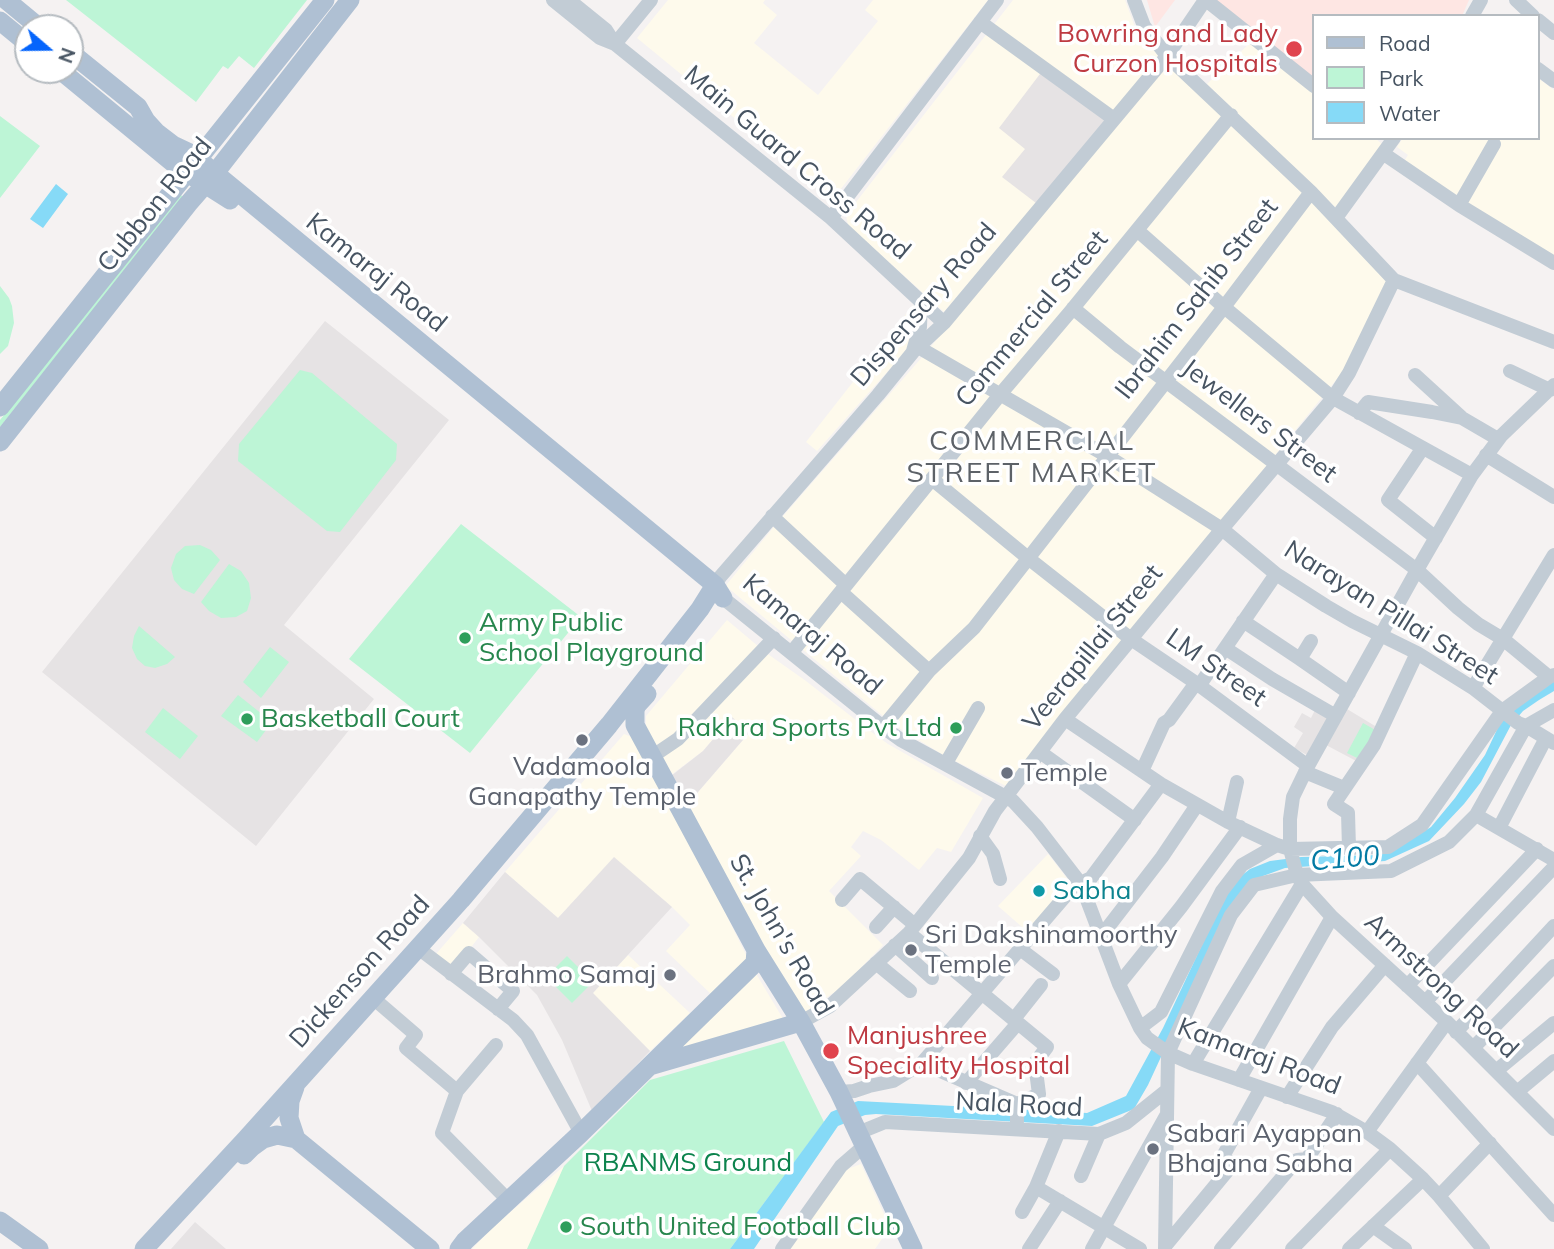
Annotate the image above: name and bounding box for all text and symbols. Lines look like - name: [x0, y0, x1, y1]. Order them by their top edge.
- north arrow: [14, 14, 84, 84]
- legend: [1312, 14, 1540, 140]
- place label: Bowring and Lady Curzon Hospitals: [1057, 18, 1278, 80]
- text: Road: [1379, 30, 1430, 56]
- marker: Bowring and Lady Curzon Hospitals: [1284, 39, 1304, 59]
- text: N: [53, 45, 81, 66]
- street label: Main Guard Cross Road: [678, 59, 916, 267]
- text: Park: [1379, 65, 1423, 91]
- text: Water: [1379, 100, 1440, 126]
- street label: Cubbon Road: [91, 131, 219, 279]
- street label: Ibrahim Sahib Street: [1109, 193, 1285, 405]
- street label: Kamaraj Road: [299, 207, 453, 339]
- street label: Dispensary Road: [844, 217, 1004, 393]
- street label: Commercial Street: [949, 225, 1115, 413]
- street label: Jewellers Street: [1175, 352, 1343, 490]
- district label: COMMERCIAL STREET MARKET: [908, 425, 1156, 491]
- street label: Narayan Pillai Street: [1278, 534, 1504, 692]
- street label: Veerapillai Street: [1017, 559, 1169, 737]
- street label: Kamaraj Road: [736, 568, 888, 702]
- place label: Army Public School Playground: [479, 607, 704, 668]
- street label: LM Street: [1160, 622, 1272, 714]
- marker: Army Public School Playground: [457, 630, 473, 646]
- place label: Basketball Court: [261, 703, 460, 735]
- marker: Basketball Court: [239, 711, 255, 727]
- place label: Rakhra Sports Pvt Ltd: [678, 712, 942, 744]
- marker: Rakhra Sports Pvt Ltd: [948, 720, 964, 736]
- marker: Vadamoola Ganapathy Temple: [574, 732, 590, 748]
- place label: Vadamoola Ganapathy Temple: [468, 751, 696, 812]
- place label: Temple: [1021, 757, 1108, 789]
- marker: Temple: [999, 765, 1015, 781]
- water label: C100: [1309, 839, 1381, 879]
- street label: St. John's Road: [722, 849, 840, 1021]
- place label: Sabha: [1053, 875, 1131, 907]
- marker: Sabha: [1031, 883, 1047, 899]
- street label: Dickenson Road: [283, 889, 437, 1055]
- street label: Armstrong Road: [1358, 907, 1524, 1065]
- place label: Sri Dakshinamoorthy Temple: [925, 919, 1178, 981]
- marker: Sri Dakshinamoorthy Temple: [903, 942, 919, 958]
- place label: Brahmo Samaj: [477, 959, 656, 991]
- marker: Brahmo Samaj: [662, 967, 678, 983]
- street label: Kamaraj Road: [1173, 1012, 1345, 1102]
- place label: Manjushree Speciality Hospital: [847, 1020, 1070, 1082]
- marker: Manjushree Speciality Hospital: [821, 1041, 841, 1061]
- street label: Nala Road: [955, 1086, 1083, 1124]
- place label: Sabari Ayappan Bhajana Sabha: [1167, 1118, 1362, 1180]
- marker: Sabari Ayappan Bhajana Sabha: [1145, 1141, 1161, 1157]
- park label: RBANMS Ground: [584, 1147, 792, 1179]
- place label: South United Football Club: [580, 1211, 901, 1243]
- marker: South United Football Club: [558, 1219, 574, 1235]

